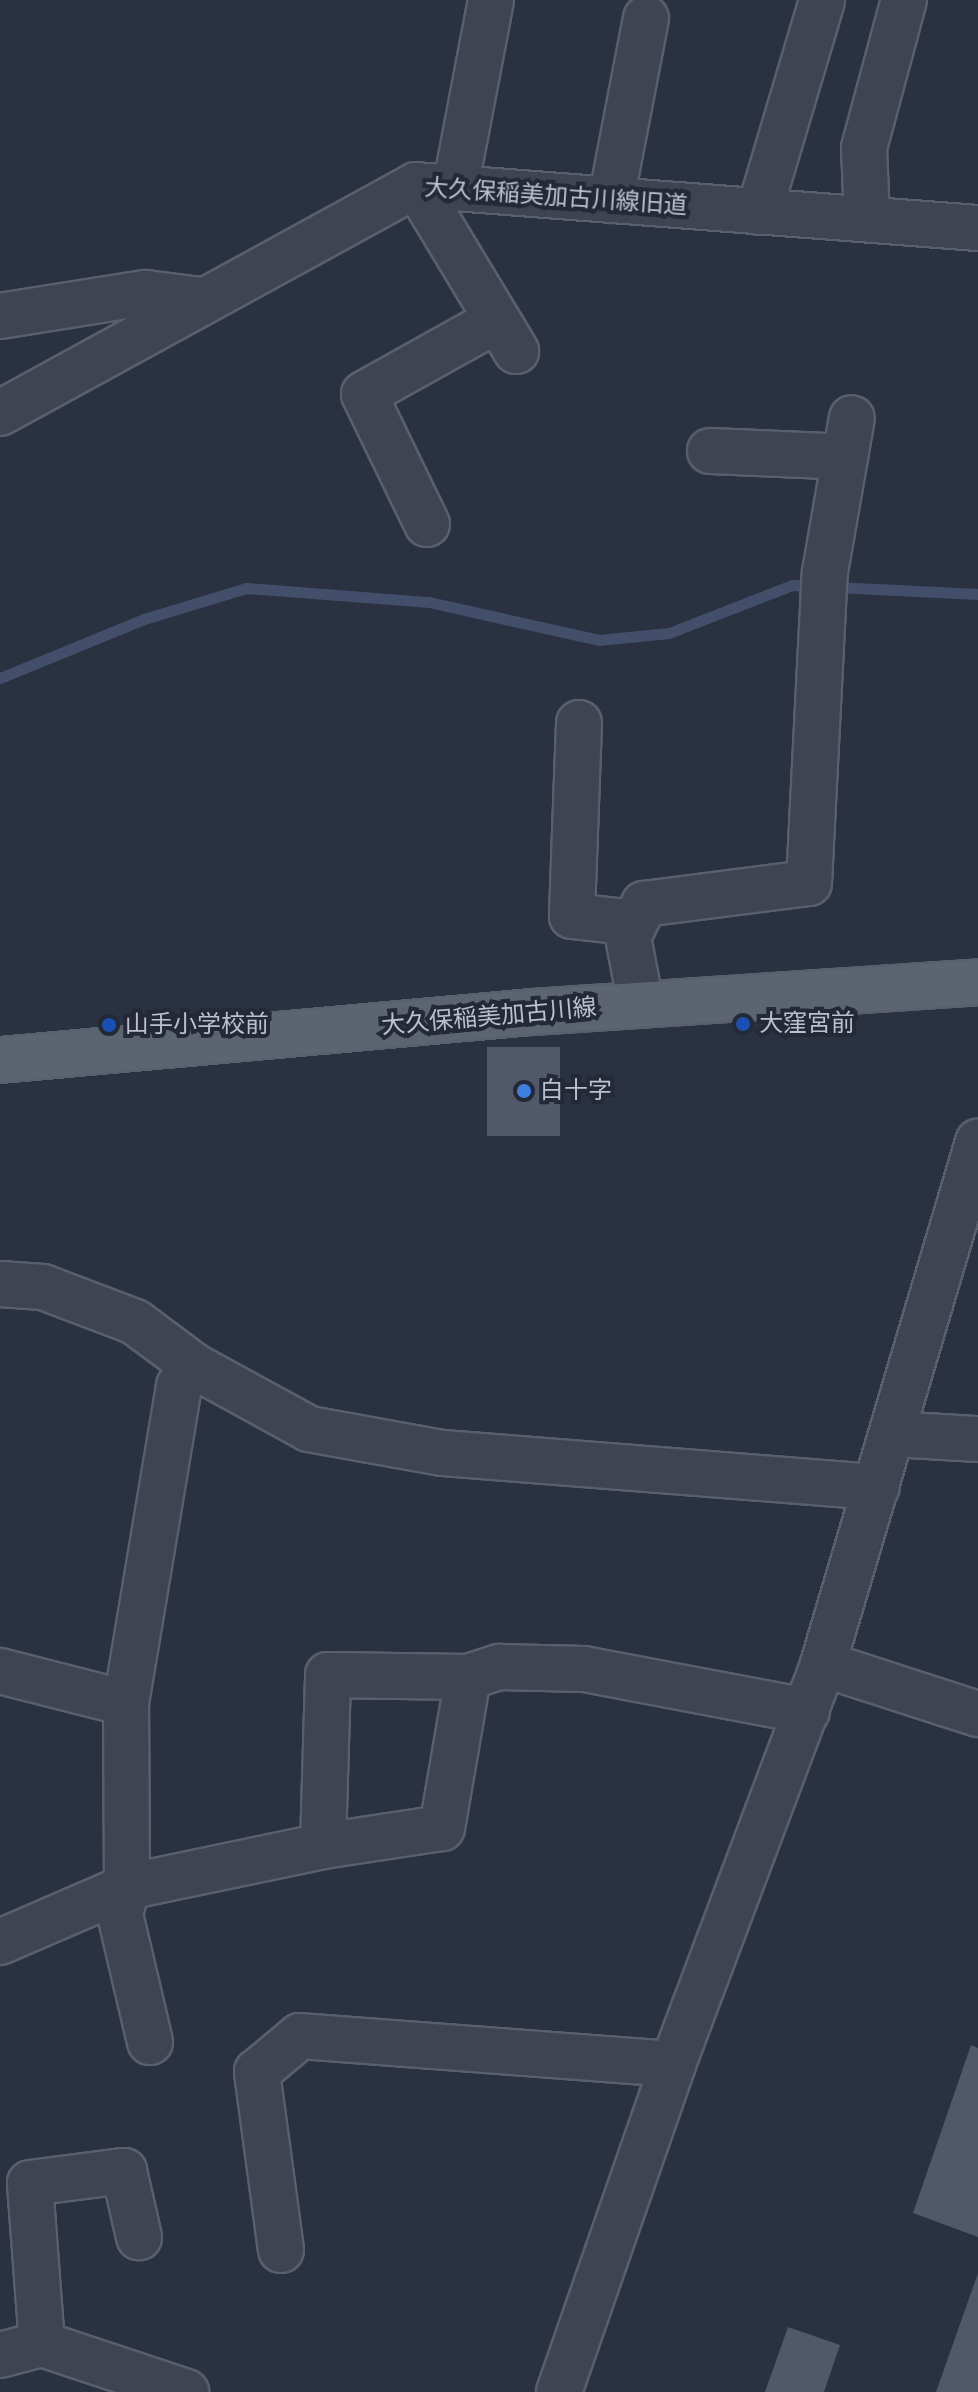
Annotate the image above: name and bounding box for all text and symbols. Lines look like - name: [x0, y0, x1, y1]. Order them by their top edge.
- street label: 大久保稲美加古川線旧道: [423, 173, 689, 221]
- street label: 大久保稲美加古川線: [380, 993, 598, 1041]
- place label: 大窪宮前: [759, 1010, 855, 1038]
- place label: 山手小学校前: [125, 1011, 269, 1039]
- marker: 大窪宮前: [734, 1015, 752, 1033]
- marker: 山手小学校前: [100, 1016, 118, 1034]
- place label: 白十字: [540, 1077, 612, 1105]
- marker: 白十字: [515, 1082, 533, 1100]

